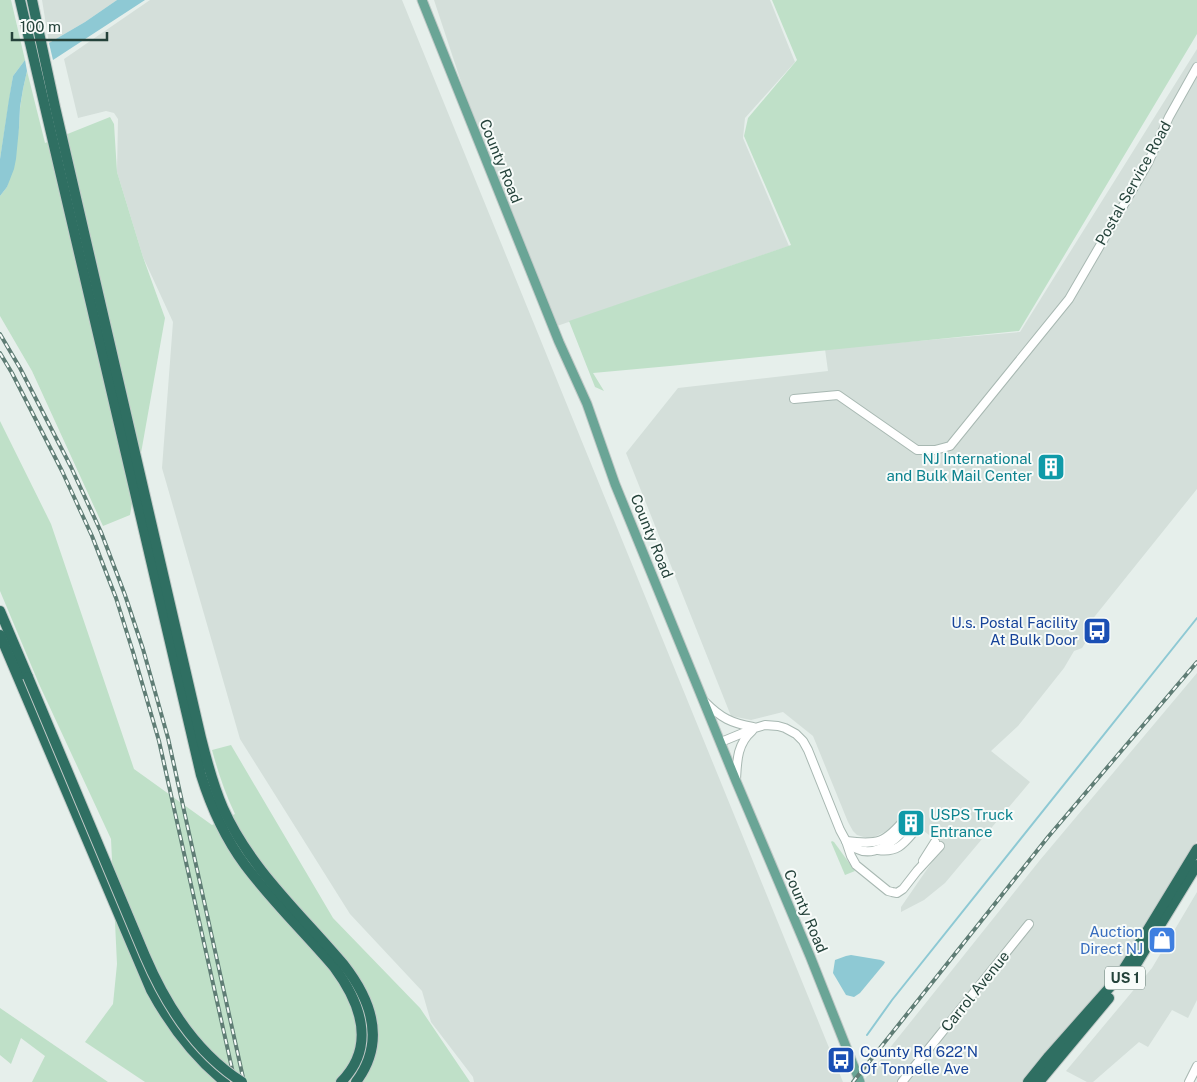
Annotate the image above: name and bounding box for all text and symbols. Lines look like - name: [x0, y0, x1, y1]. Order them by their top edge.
- scale bar: [12, 10, 108, 42]
- text: 100 m: [20, 18, 61, 35]
- street label: County Road: [476, 117, 526, 205]
- street label: Postal Service Road: [1092, 118, 1174, 248]
- place label: NJ International and Bulk Mail Center: [886, 450, 1032, 484]
- building icon: NJ International and Bulk Mail Center: [1036, 452, 1066, 482]
- street label: County Road: [627, 492, 677, 580]
- place label: U.s. Postal Facility At Bulk Door: [951, 614, 1078, 648]
- bus stop icon: U.s. Postal Facility At Bulk Door: [1082, 616, 1112, 646]
- place label: USPS Truck Entrance: [930, 806, 1013, 840]
- building icon: USPS Truck Entrance: [896, 808, 926, 838]
- street label: County Road: [781, 867, 831, 955]
- place label: Auction Direct NJ: [1080, 923, 1143, 957]
- shop icon: Auction Direct NJ: [1147, 925, 1177, 955]
- street label: Carrol Avenue: [937, 947, 1013, 1035]
- road number: US 1: [1105, 966, 1145, 990]
- place label: County Rd 622'N Of Tonnelle Ave: [860, 1043, 978, 1077]
- bus stop icon: County Rd 622'N Of Tonnelle Ave: [826, 1045, 856, 1075]

